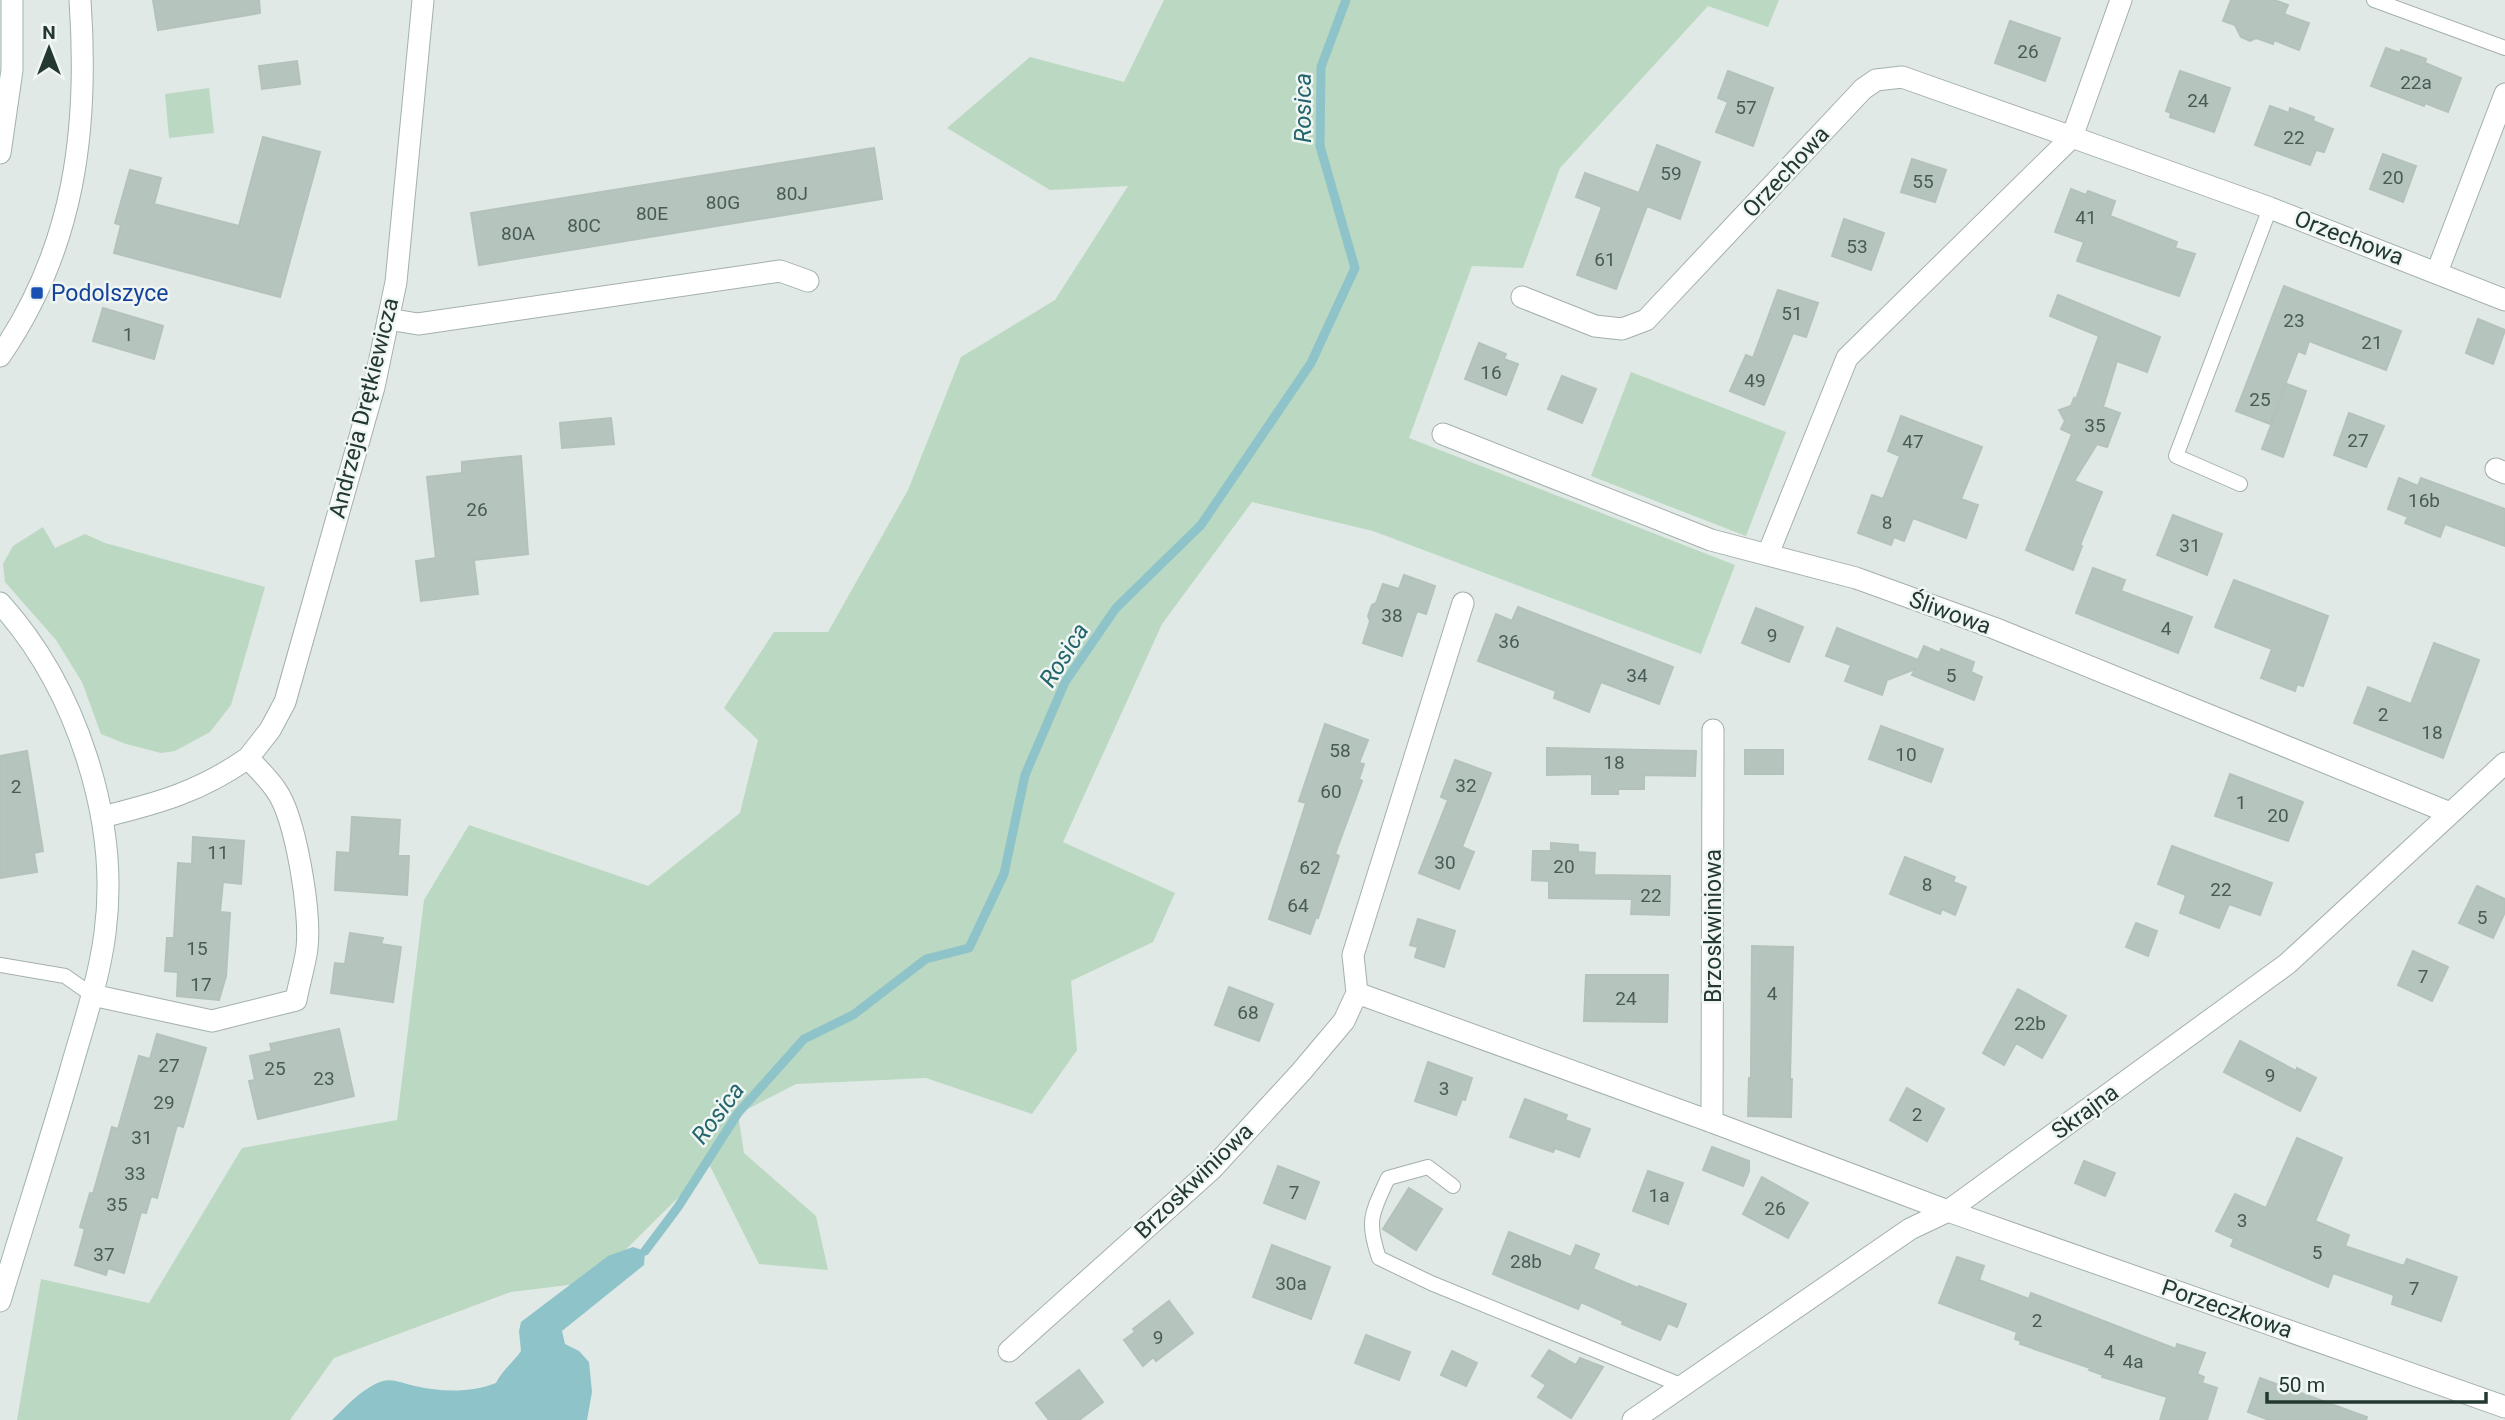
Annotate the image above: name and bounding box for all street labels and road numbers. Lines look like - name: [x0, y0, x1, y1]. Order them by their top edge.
- street label: Orzechowa: [1737, 121, 1835, 223]
- street label: Orzechowa: [2291, 205, 2407, 271]
- street label: Andrzeja Drętkiewicza: [324, 295, 404, 521]
- street label: Śliwowa: [1905, 585, 1995, 640]
- street label: Brzoskwiniowa: [1700, 849, 1727, 1003]
- street label: Skrajna: [2046, 1079, 2124, 1145]
- street label: Brzoskwiniowa: [1129, 1118, 1259, 1244]
- street label: Porzeczkowa: [2158, 1274, 2296, 1344]

